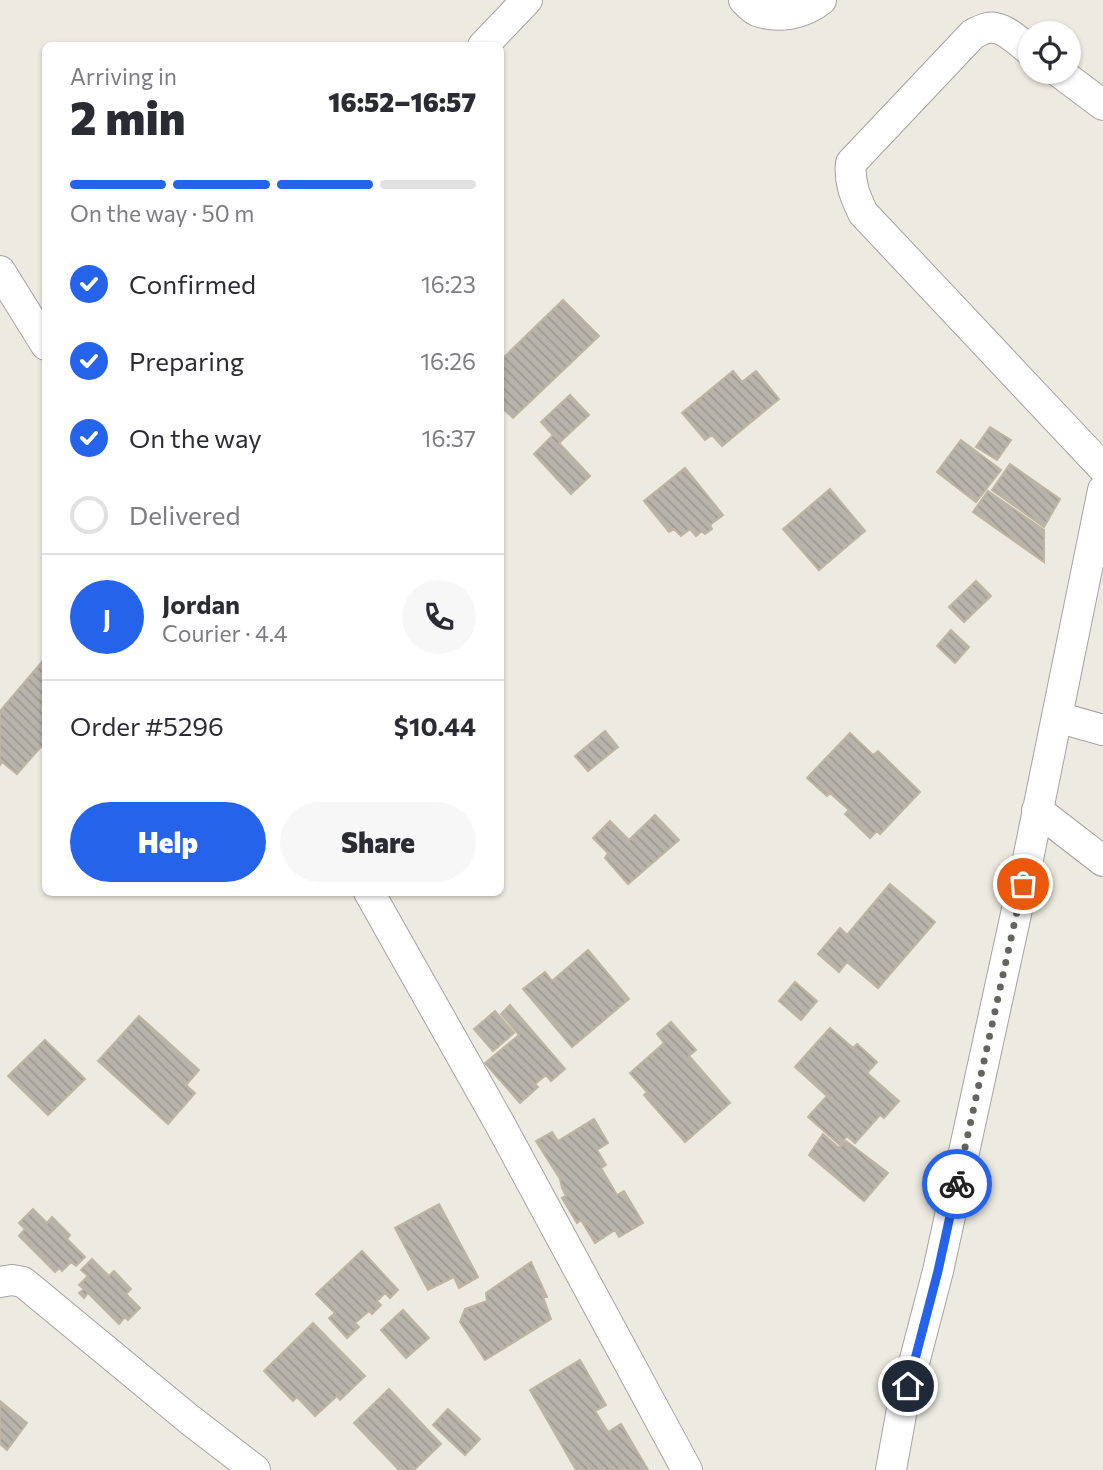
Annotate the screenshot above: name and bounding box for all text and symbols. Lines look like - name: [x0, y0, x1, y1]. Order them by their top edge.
- map controls: [1018, 21, 1081, 84]
- button: locate: [1018, 21, 1081, 84]
- text: Arriving in: [70, 62, 177, 90]
- text: 16:52–16:57: [328, 86, 476, 117]
- text: 2 min: [70, 88, 186, 144]
- text: On the way · 50 m: [70, 199, 254, 227]
- icon: check: [70, 265, 108, 303]
- text: Confirmed: [129, 268, 256, 299]
- text: 16:23: [421, 270, 476, 298]
- icon: check: [70, 342, 108, 380]
- text: Preparing: [129, 345, 244, 376]
- text: 16:26: [420, 347, 476, 375]
- icon: check: [70, 419, 108, 457]
- text: On the way: [129, 422, 262, 453]
- text: 16:37: [422, 424, 476, 452]
- text: Delivered: [129, 499, 240, 530]
- button: phone: [402, 580, 476, 654]
- text: Jordan: [162, 588, 240, 619]
- text: J: [103, 602, 111, 633]
- text: Courier · 4.4: [162, 619, 288, 647]
- text: Order #5296: [70, 710, 224, 741]
- text: $10.44: [394, 710, 476, 741]
- button: Help: [70, 802, 266, 882]
- button: Share: [280, 802, 476, 882]
- pin: [993, 854, 1053, 914]
- icon: bag: [1004, 865, 1042, 903]
- courier: [922, 1149, 992, 1219]
- icon: bike: [938, 1165, 976, 1203]
- pin: [878, 1356, 938, 1416]
- icon: home: [889, 1367, 927, 1405]

